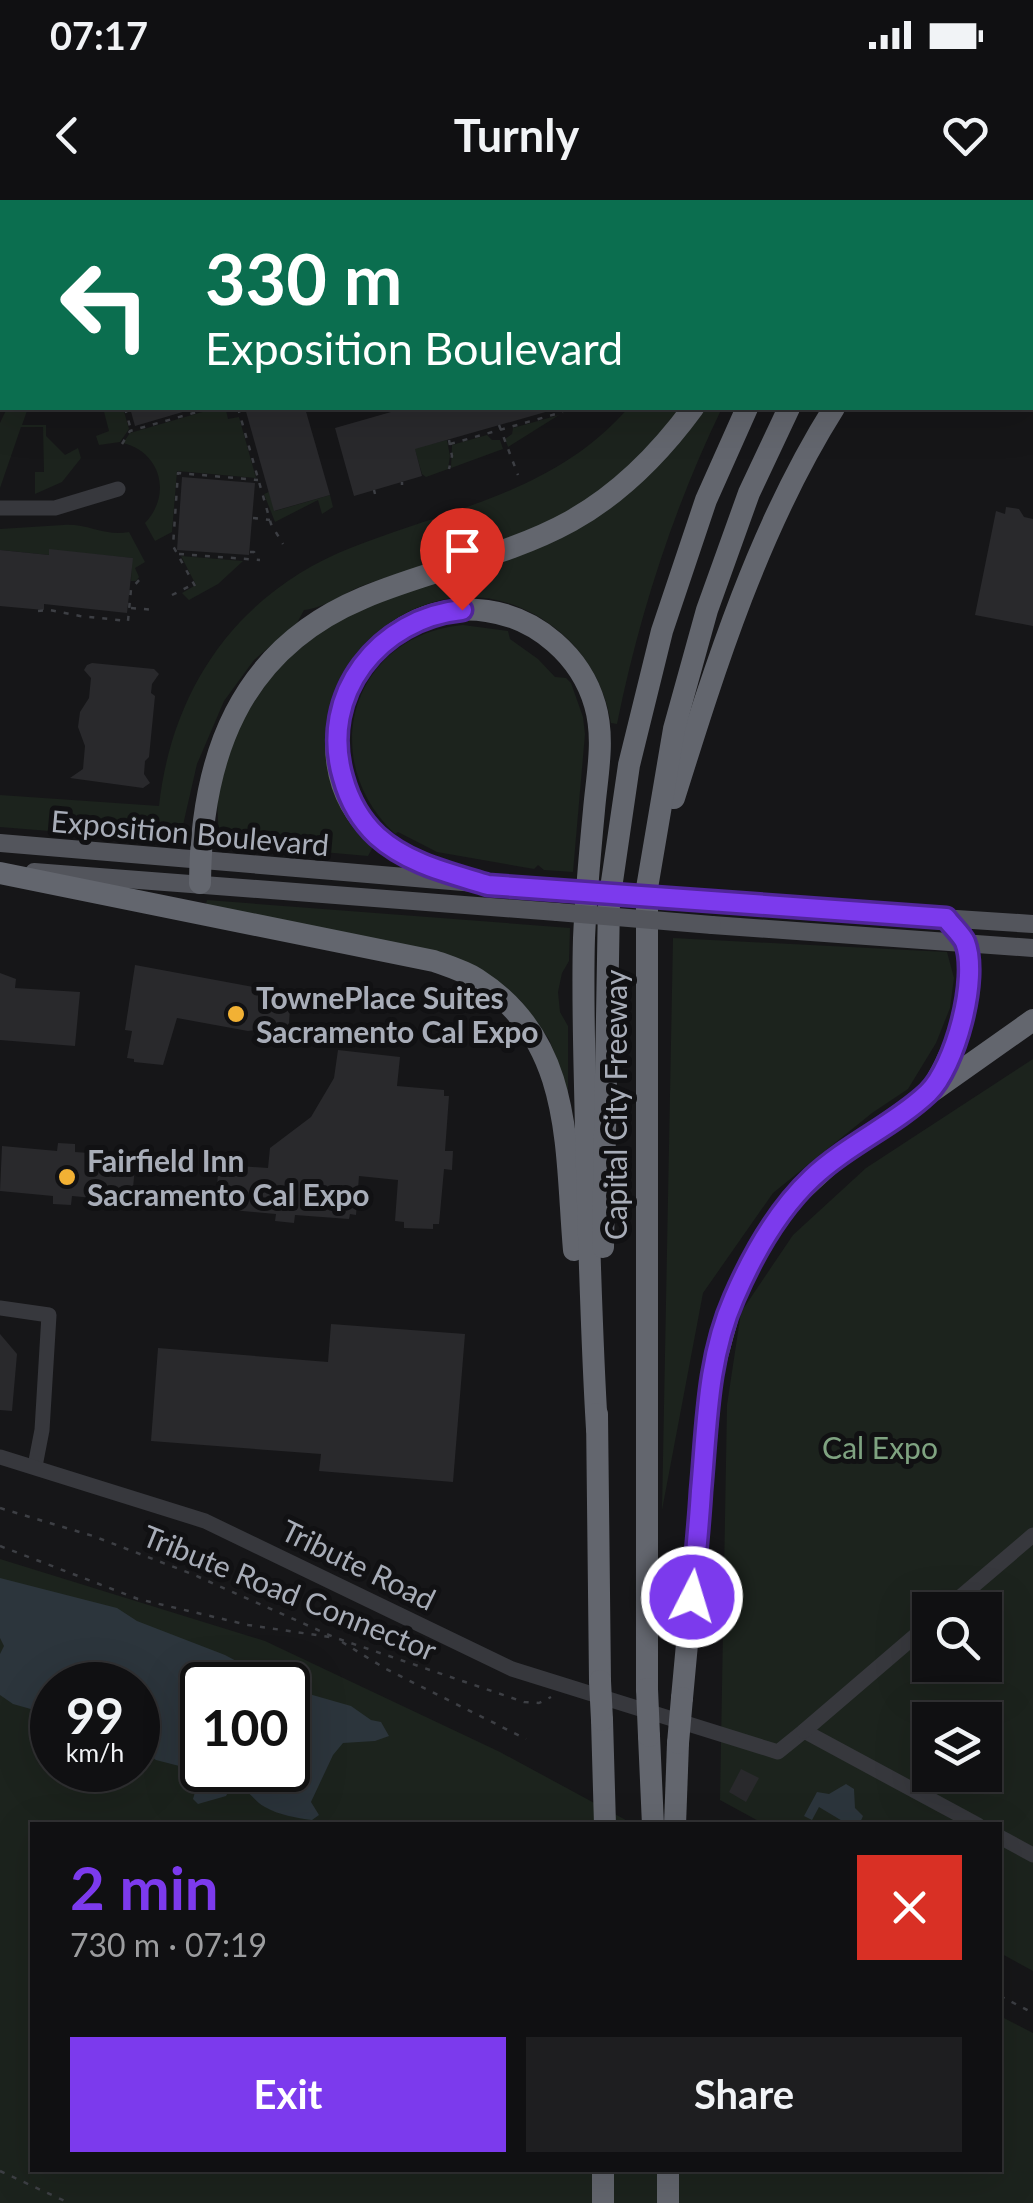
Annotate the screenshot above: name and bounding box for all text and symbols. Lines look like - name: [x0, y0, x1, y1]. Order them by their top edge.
- text: 07:17: [50, 12, 148, 58]
- icon: back: [40, 108, 95, 163]
- text: Turnly: [454, 108, 579, 162]
- icon: heart: [938, 108, 993, 163]
- text: 330 m: [205, 236, 402, 320]
- icon: left: [40, 240, 170, 370]
- text: Exposition Boulevard: [205, 321, 623, 375]
- pin: [420, 508, 505, 611]
- icon: arrive: [435, 523, 490, 578]
- street label: Exposition Boulevard: [50, 802, 330, 862]
- street label: Capital City Freeway: [597, 969, 633, 1240]
- place label: TownePlace Suites Sacramento Cal Expo: [256, 979, 539, 1049]
- marker: TownePlace Suites Sacramento Cal Expo: [225, 1003, 247, 1025]
- place label: Fairfield Inn Sacramento Cal Expo: [87, 1142, 370, 1212]
- marker: Fairfield Inn Sacramento Cal Expo: [56, 1166, 78, 1188]
- park label: Cal Expo: [822, 1429, 938, 1465]
- street label: Tribute Road: [276, 1511, 442, 1617]
- street label: Tribute Road Connector: [138, 1517, 442, 1667]
- position arrow: [640, 1545, 744, 1649]
- map controls: [912, 1592, 1002, 1792]
- button: search: [912, 1592, 1002, 1682]
- speed limit sign: 100: [180, 1662, 310, 1792]
- text: 99: [66, 1685, 124, 1745]
- button: layers: [912, 1702, 1002, 1792]
- text: km/h: [66, 1737, 124, 1767]
- text: 2 min: [70, 1851, 219, 1923]
- button: close: [857, 1855, 962, 1960]
- text: 730 m · 07:19: [70, 1925, 267, 1964]
- button: Exit: [70, 2037, 506, 2152]
- button: Share: [526, 2037, 962, 2152]

